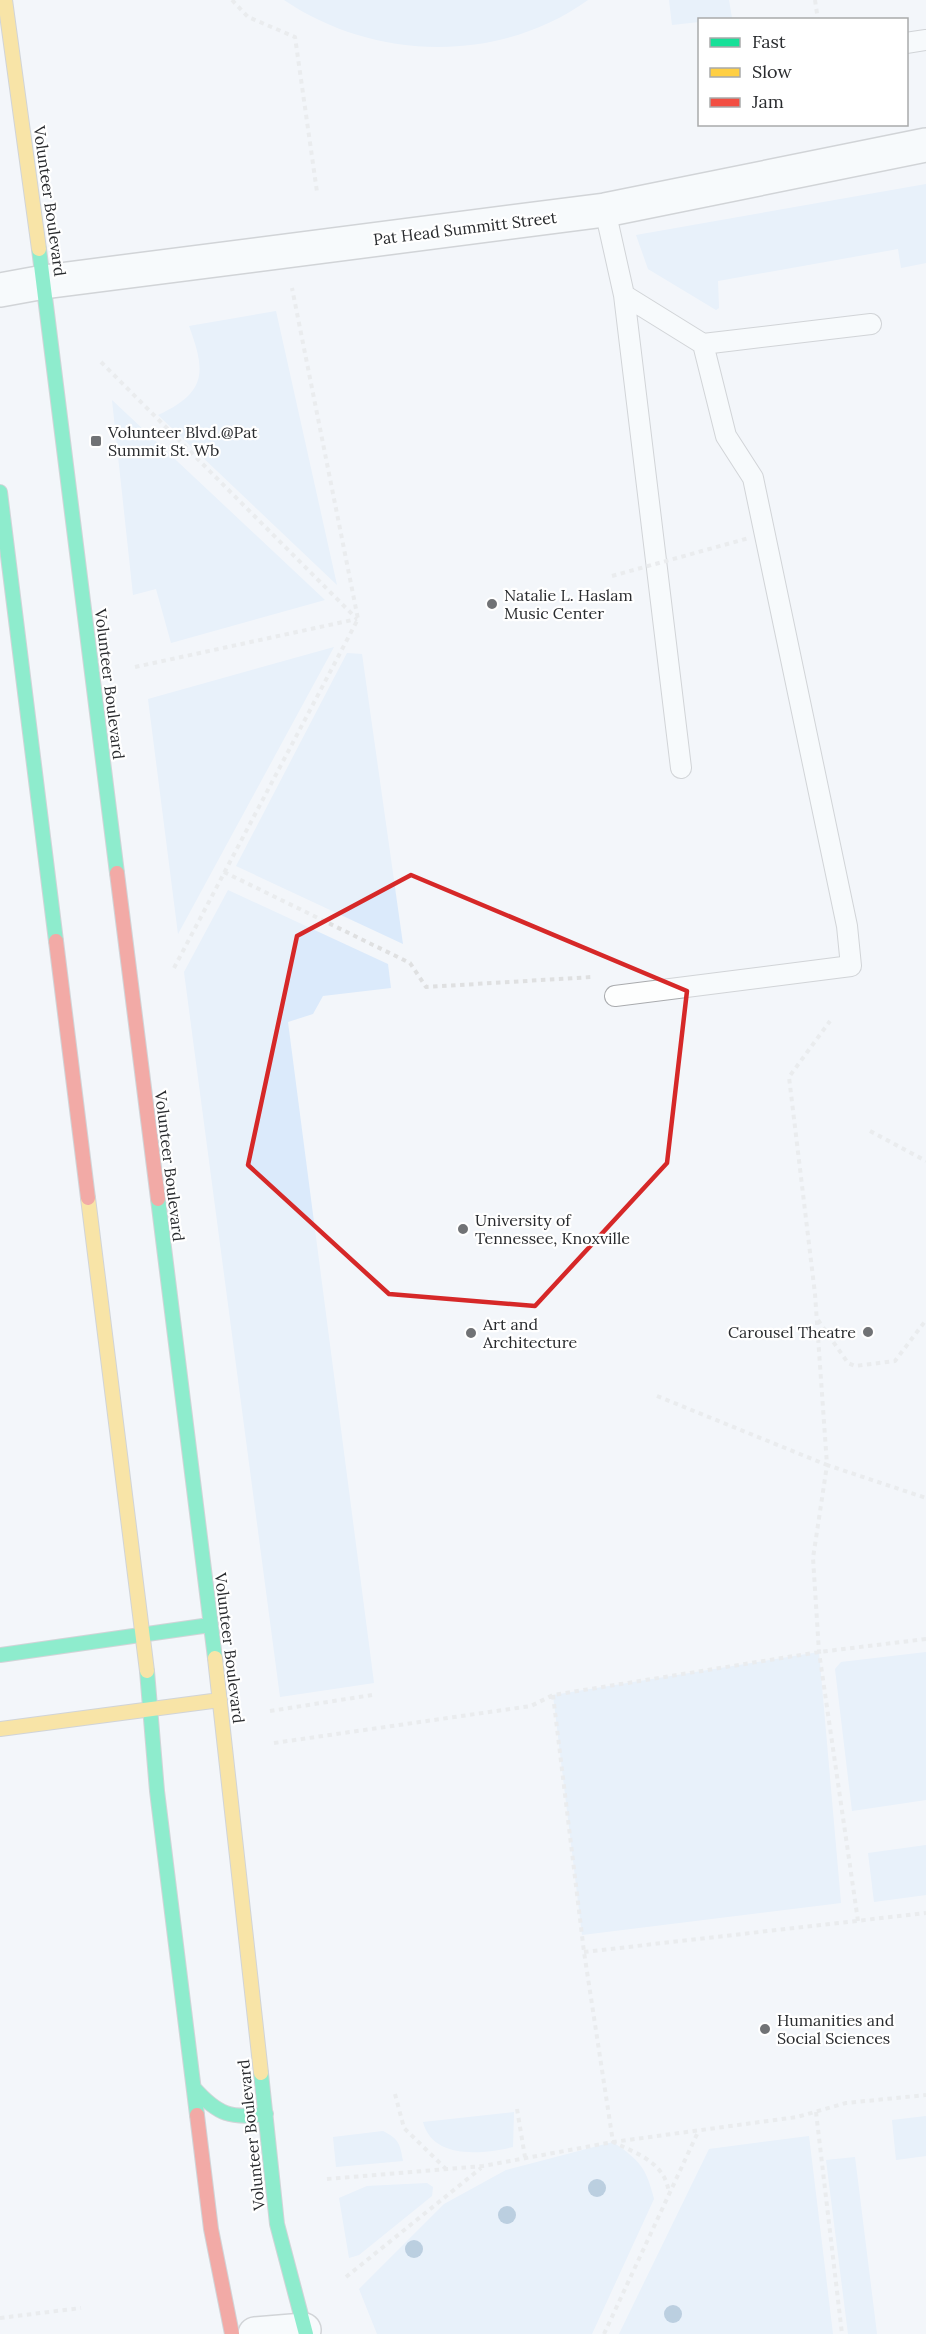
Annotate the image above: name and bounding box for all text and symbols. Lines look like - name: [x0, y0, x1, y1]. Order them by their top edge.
- legend: [698, 18, 908, 126]
- text: Fast: [752, 30, 786, 53]
- text: Slow: [752, 60, 792, 83]
- text: Jam: [751, 90, 784, 113]
- street label: Volunteer Boulevard: [29, 124, 71, 278]
- street label: Pat Head Summitt Street: [372, 207, 559, 249]
- place label: Volunteer Blvd.@Pat Summit St. Wb: [107, 422, 258, 460]
- marker: Volunteer Blvd.@Pat Summit St. Wb: [89, 434, 103, 448]
- place label: Natalie L. Haslam Music Center: [504, 585, 633, 623]
- marker: Natalie L. Haslam Music Center: [485, 597, 499, 611]
- street label: Volunteer Boulevard: [91, 607, 129, 761]
- street label: Volunteer Boulevard: [151, 1089, 189, 1243]
- place label: University of Tennessee, Knoxville: [475, 1210, 630, 1248]
- marker: University of Tennessee, Knoxville: [456, 1222, 470, 1236]
- place label: Art and Architecture: [482, 1314, 577, 1352]
- place label: Carousel Theatre: [728, 1322, 856, 1342]
- marker: Carousel Theatre: [861, 1325, 875, 1339]
- marker: Art and Architecture: [464, 1326, 478, 1340]
- street label: Volunteer Boulevard: [211, 1571, 249, 1725]
- place label: Humanities and Social Sciences: [777, 2010, 895, 2048]
- marker: Humanities and Social Sciences: [758, 2022, 772, 2036]
- street label: Volunteer Boulevard: [233, 2058, 269, 2212]

